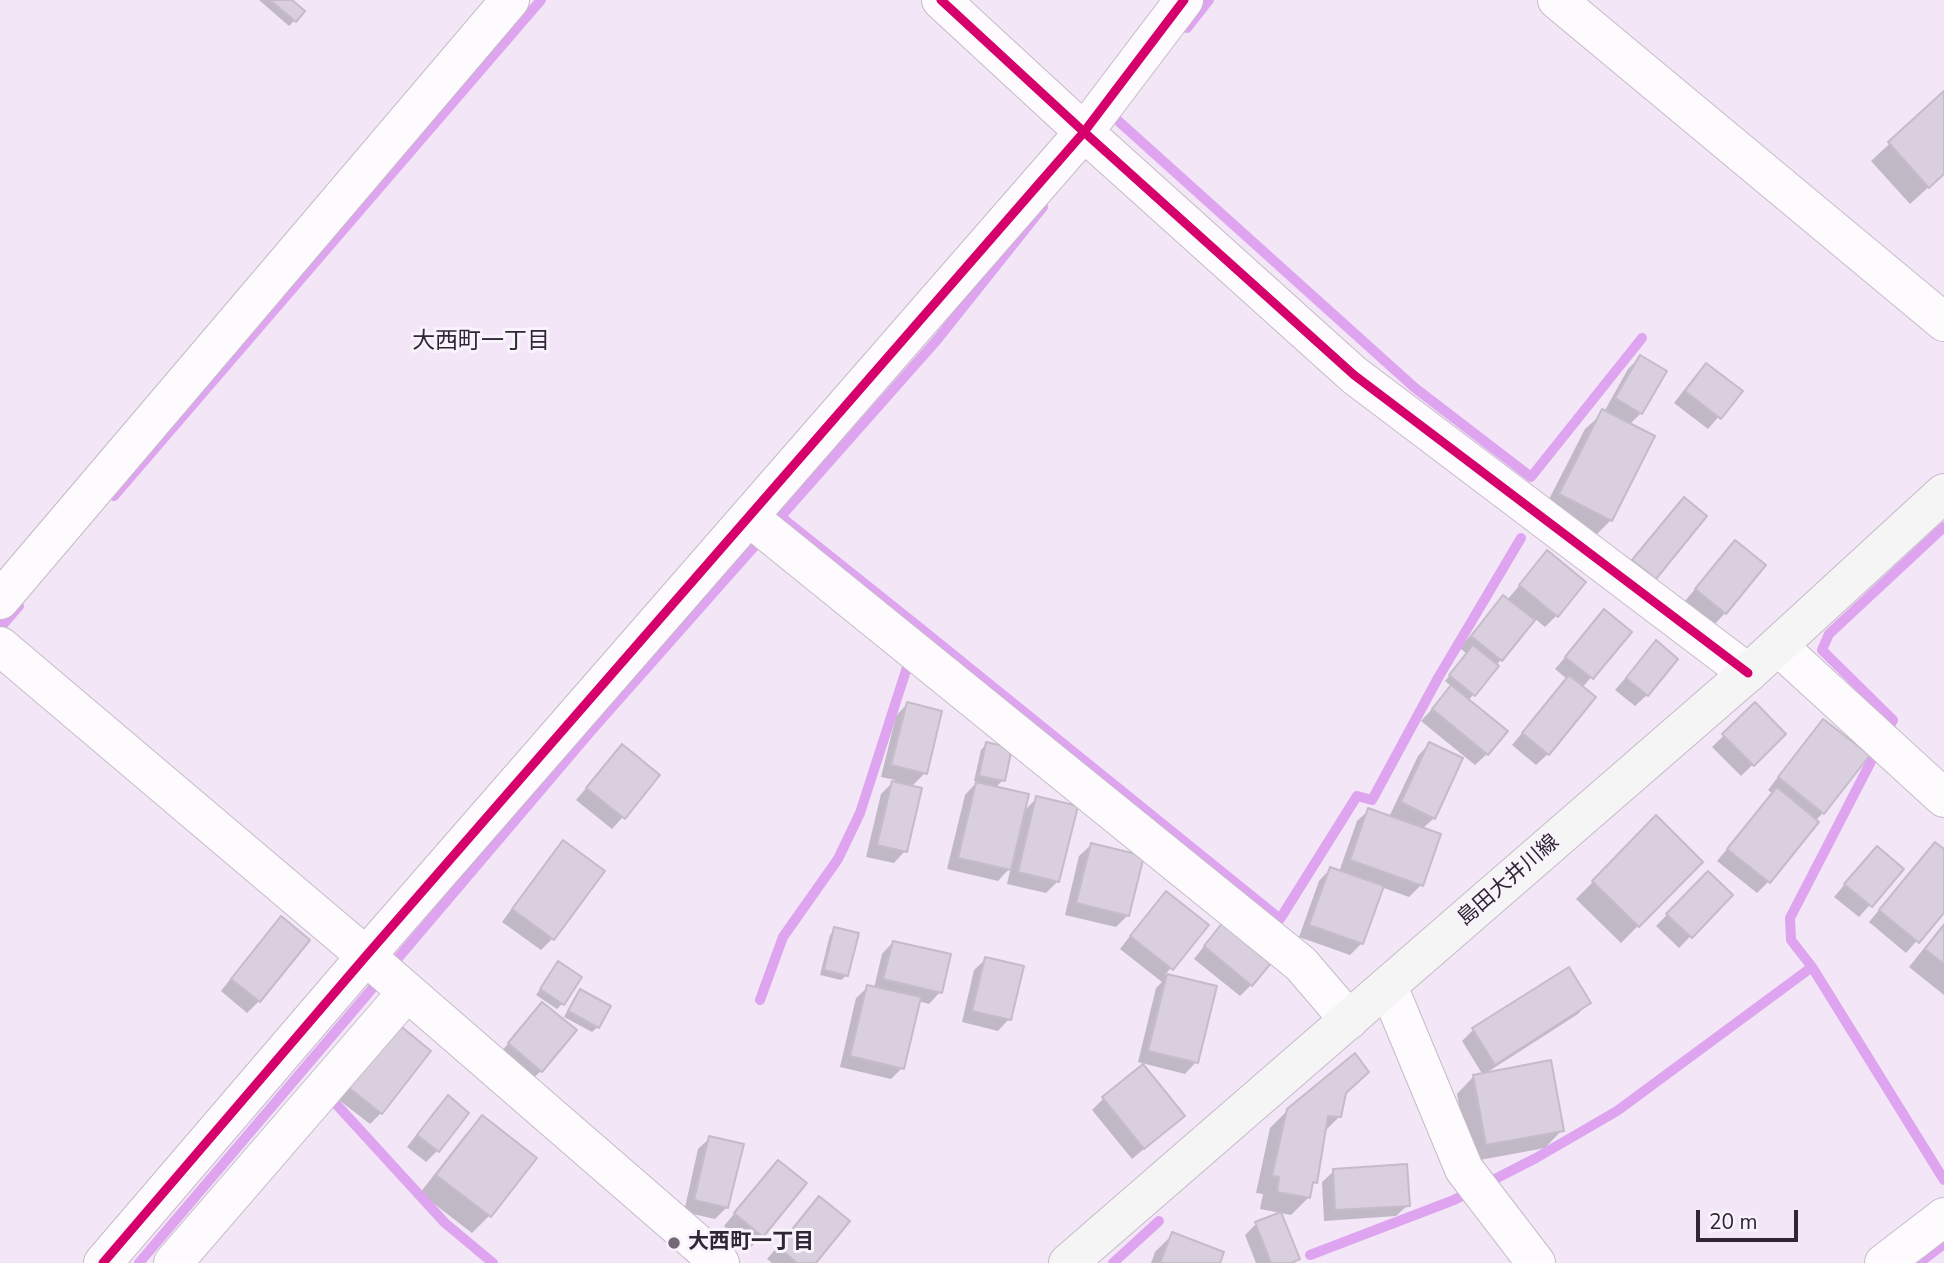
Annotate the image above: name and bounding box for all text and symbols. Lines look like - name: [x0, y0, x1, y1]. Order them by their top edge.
- district label: 大西町一丁目: [412, 328, 550, 356]
- street label: 島田大井川線: [1453, 830, 1565, 932]
- scale bar: [1699, 1196, 1800, 1240]
- text: 20 m: [1709, 1208, 1758, 1236]
- place label: 大西町一丁目: [688, 1230, 814, 1256]
- marker: 大西町一丁目: [666, 1235, 682, 1251]

